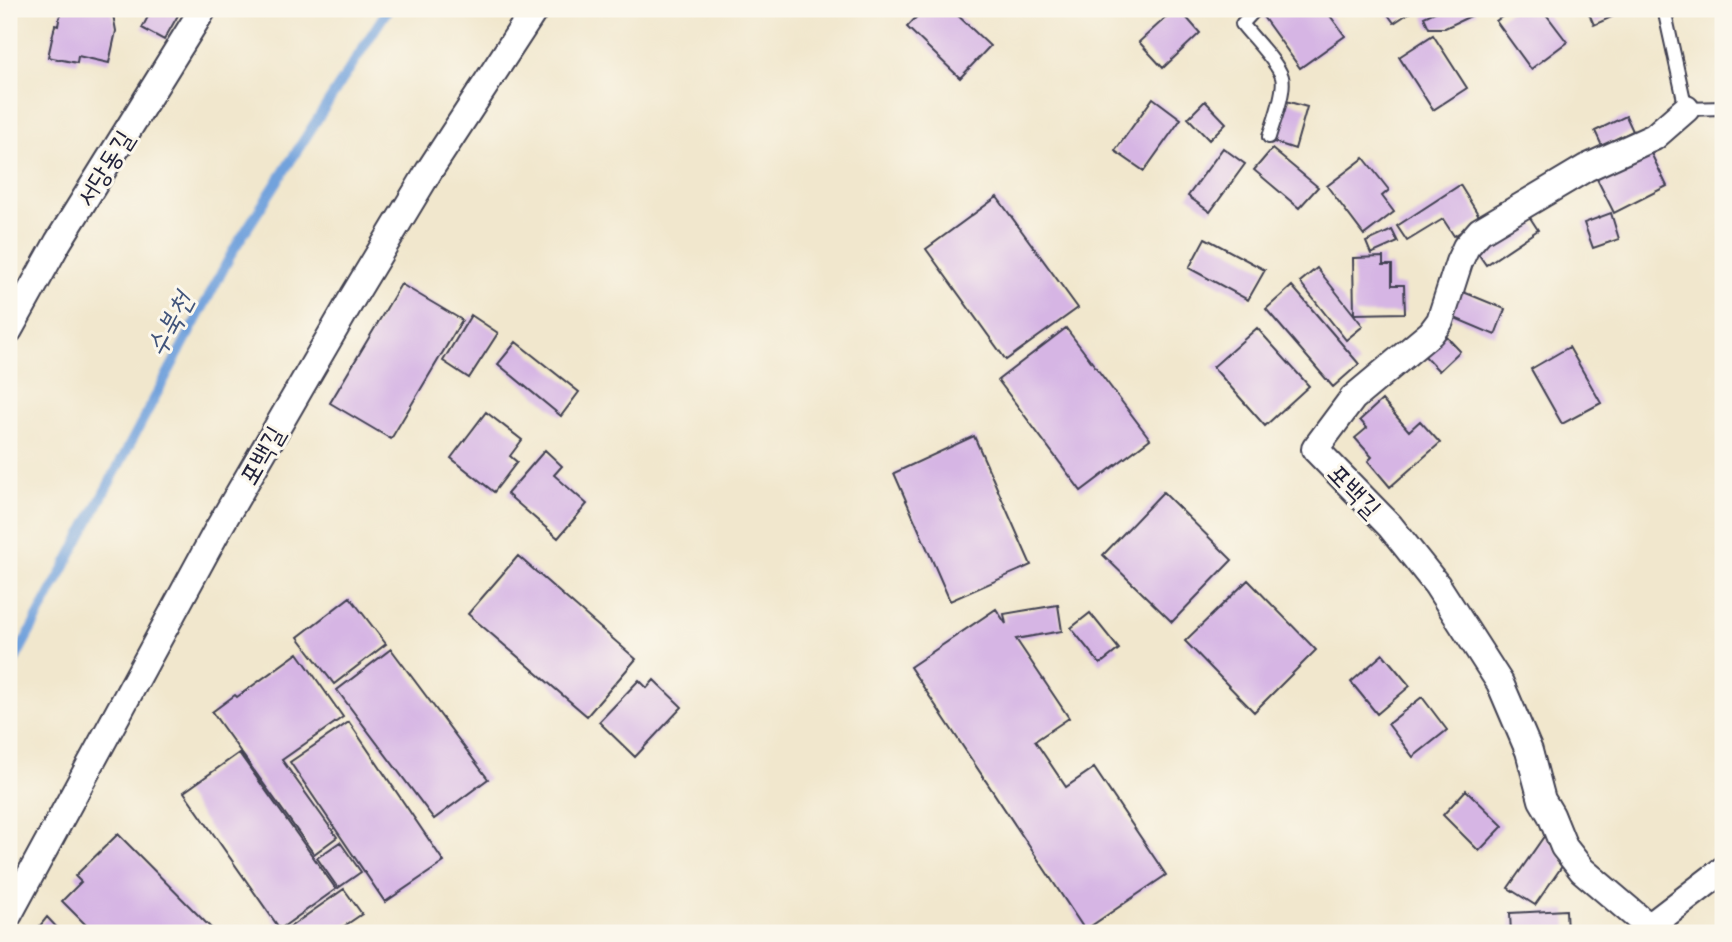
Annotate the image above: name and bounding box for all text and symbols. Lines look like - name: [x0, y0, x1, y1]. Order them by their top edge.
- street label: 서당동길: [67, 123, 141, 213]
- water label: 수북천: [136, 283, 203, 363]
- street label: 포백길: [230, 419, 292, 491]
- street label: 포백길: [1321, 455, 1389, 525]

